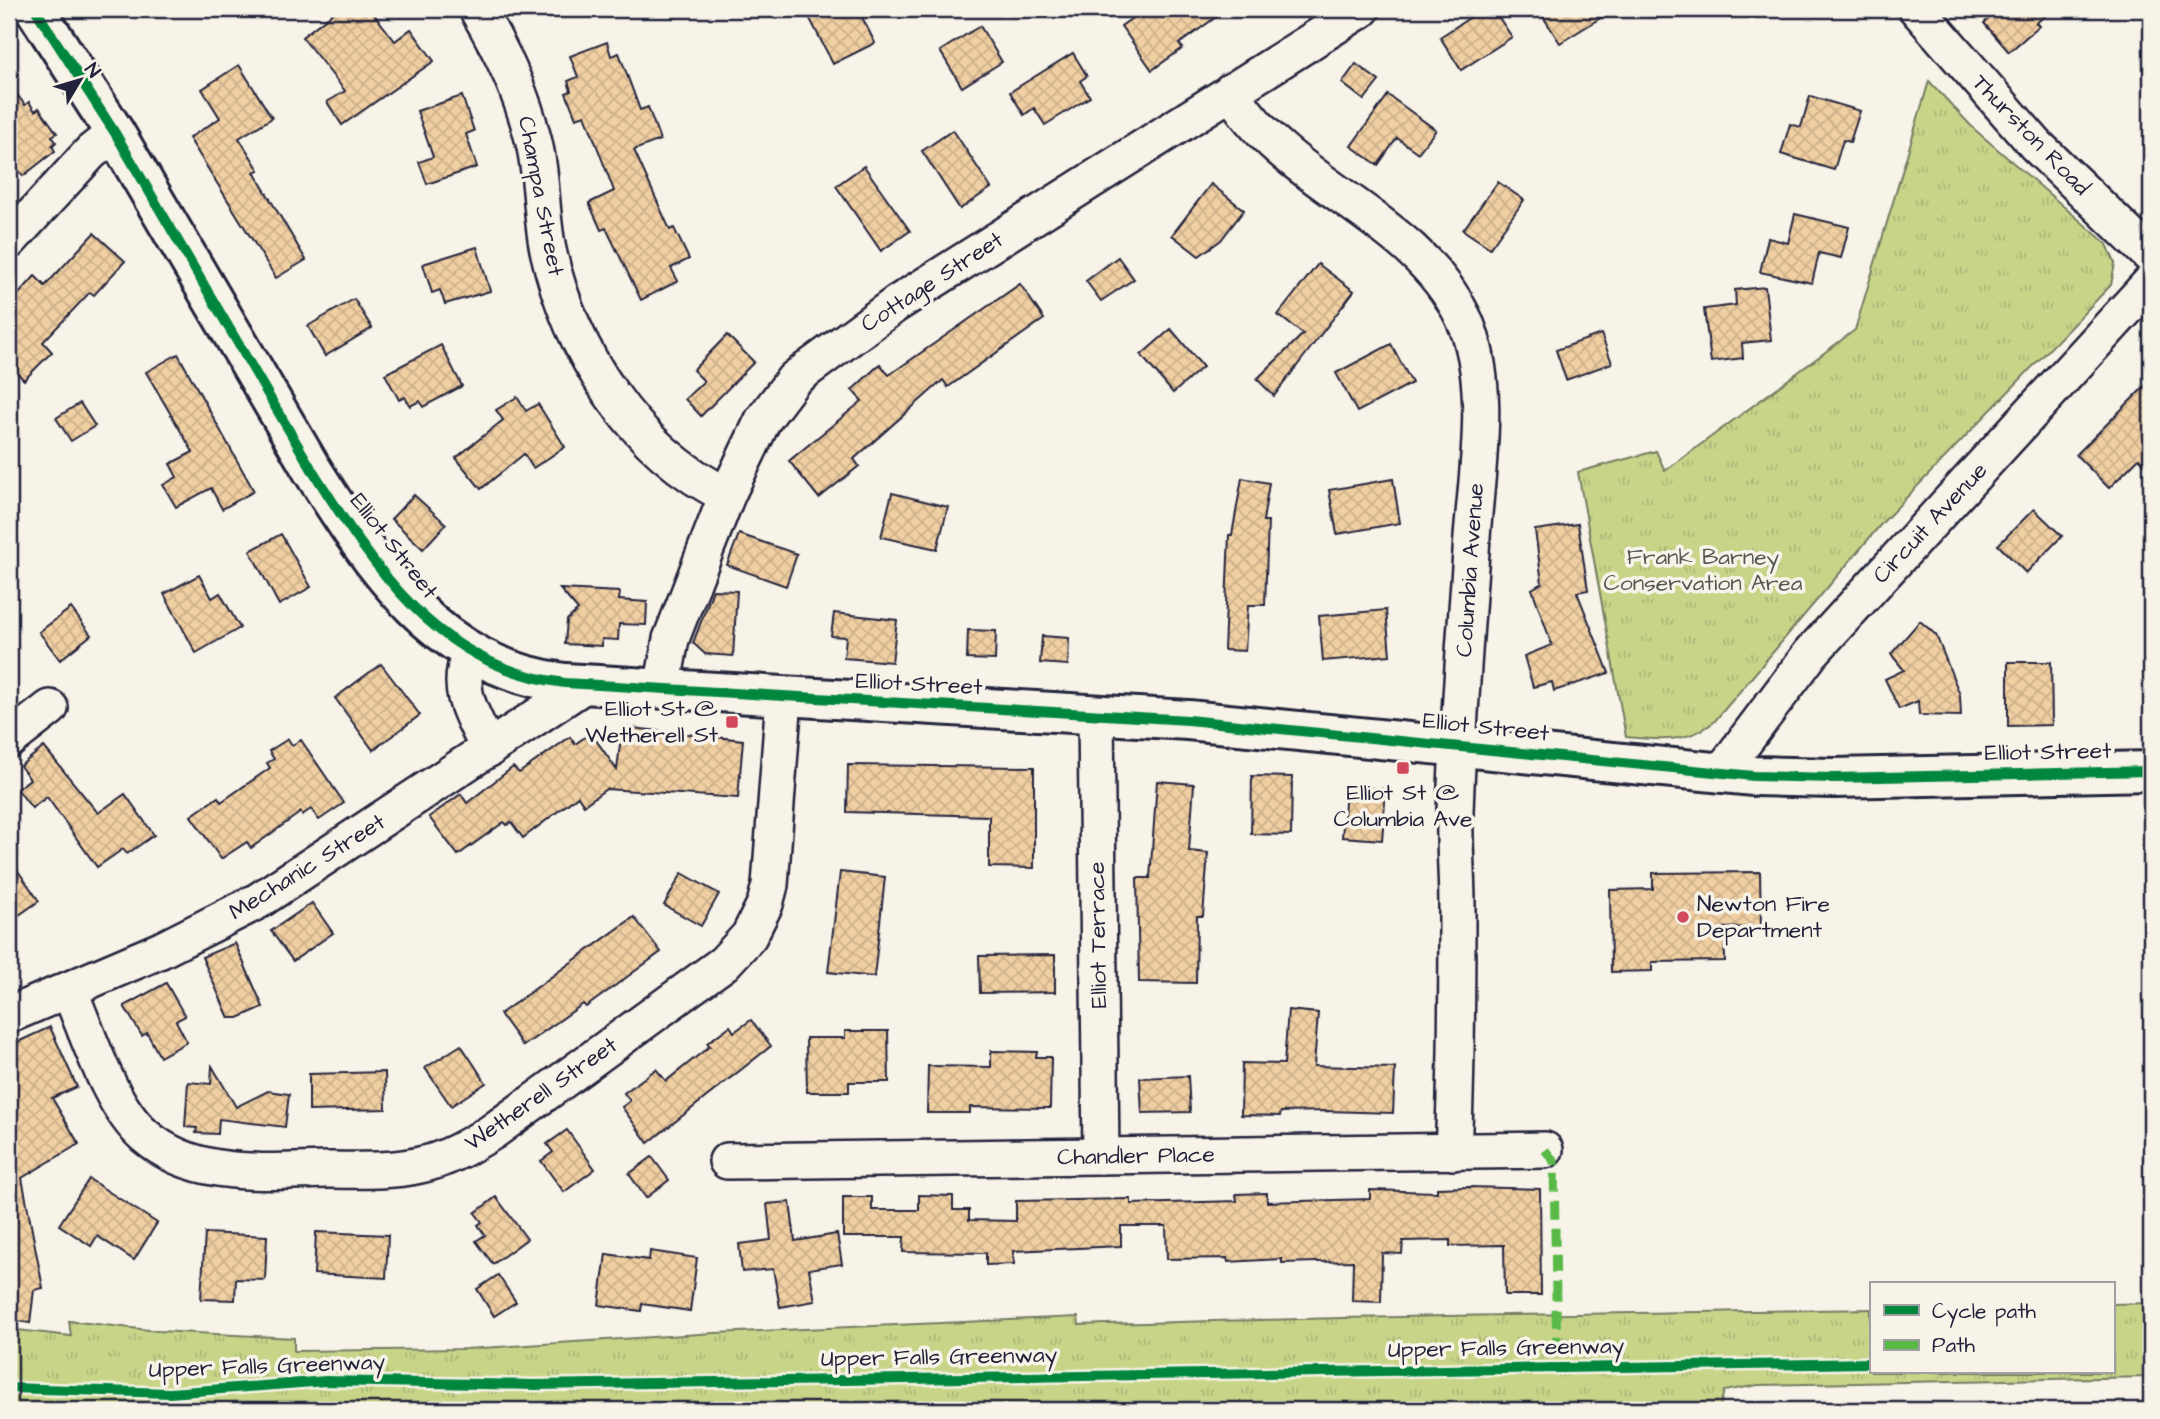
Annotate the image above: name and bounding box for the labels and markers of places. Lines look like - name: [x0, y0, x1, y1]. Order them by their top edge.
- place label: Elliot St @ Wetherell St: [585, 693, 719, 751]
- marker: Elliot St @ Wetherell St: [724, 714, 740, 730]
- marker: Elliot St @ Columbia Ave: [1395, 760, 1411, 776]
- place label: Elliot St @ Columbia Ave: [1334, 777, 1472, 835]
- place label: Newton Fire Department: [1697, 888, 1830, 946]
- marker: Newton Fire Department: [1675, 909, 1691, 925]

